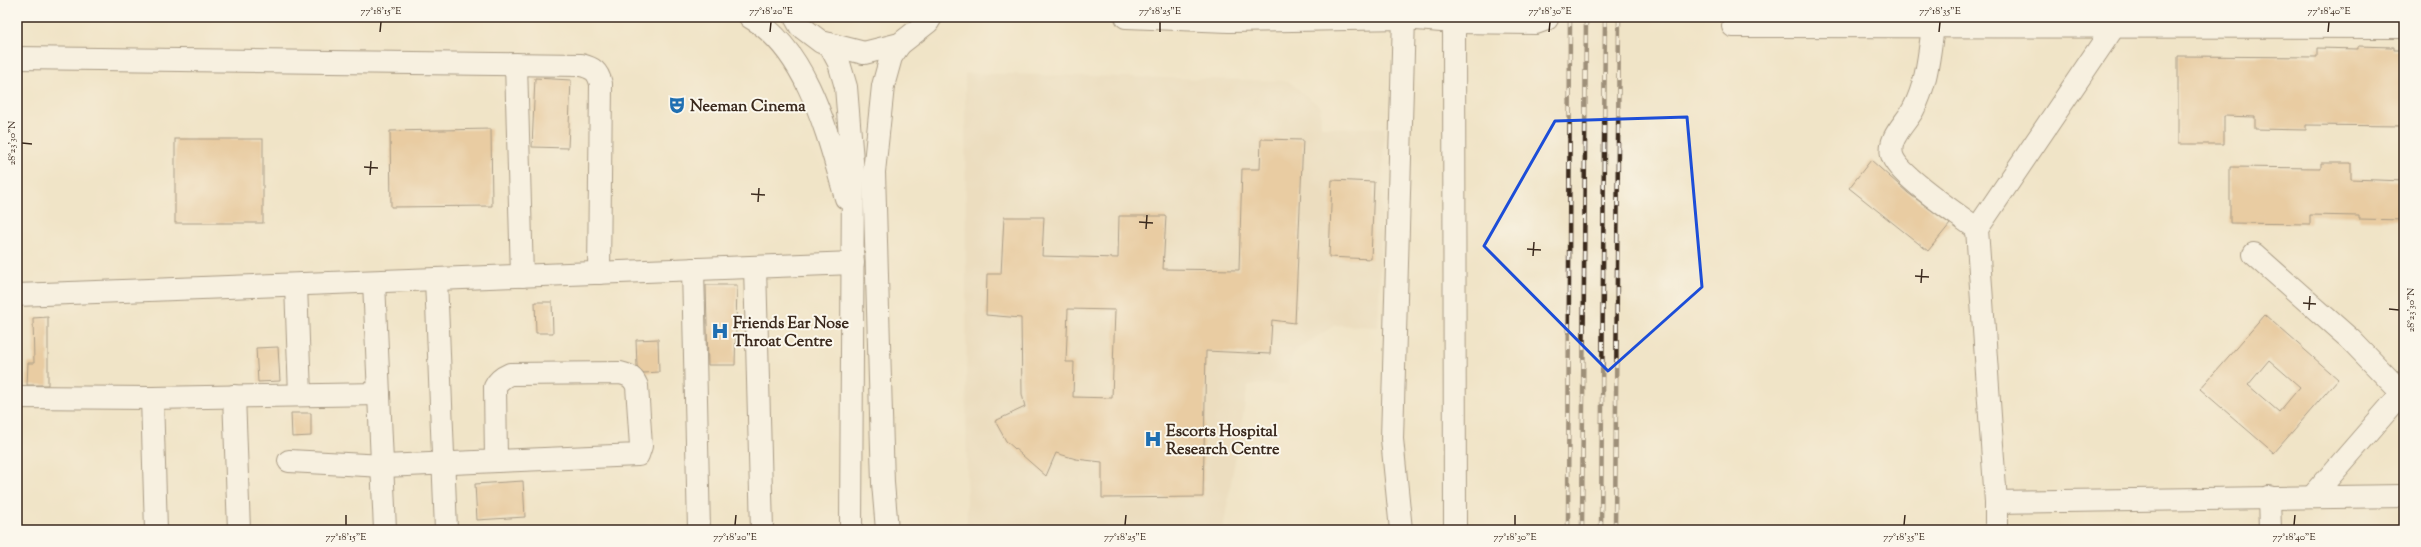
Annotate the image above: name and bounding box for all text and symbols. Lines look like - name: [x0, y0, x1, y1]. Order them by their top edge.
- text: 77°18'15"E: [361, 4, 401, 19]
- text: 77°18'20"E: [749, 4, 793, 19]
- text: 77°18'25"E: [1139, 4, 1181, 19]
- text: 77°18'30"E: [1529, 4, 1571, 19]
- text: 77°18'35"E: [1919, 4, 1961, 19]
- text: 77°18'40"E: [2308, 4, 2350, 19]
- theatre icon: Neeman Cinema: [667, 95, 687, 115]
- place label: Neeman Cinema: [690, 96, 806, 119]
- text: 28°23'30"N: [5, 121, 20, 165]
- text: 28°23'30"N: [2404, 288, 2419, 332]
- place label: Friends Ear Nose Throat Centre: [733, 313, 849, 354]
- hospital icon: Friends Ear Nose Throat Centre: [710, 321, 730, 341]
- place label: Escorts Hospital Research Centre: [1166, 421, 1280, 462]
- hospital icon: Escorts Hospital Research Centre: [1143, 429, 1163, 449]
- text: 77°18'15"E: [326, 530, 366, 545]
- text: 77°18'20"E: [713, 530, 757, 545]
- text: 77°18'25"E: [1104, 530, 1146, 545]
- text: 77°18'30"E: [1494, 530, 1536, 545]
- text: 77°18'35"E: [1883, 530, 1925, 545]
- text: 77°18'40"E: [2273, 530, 2315, 545]

